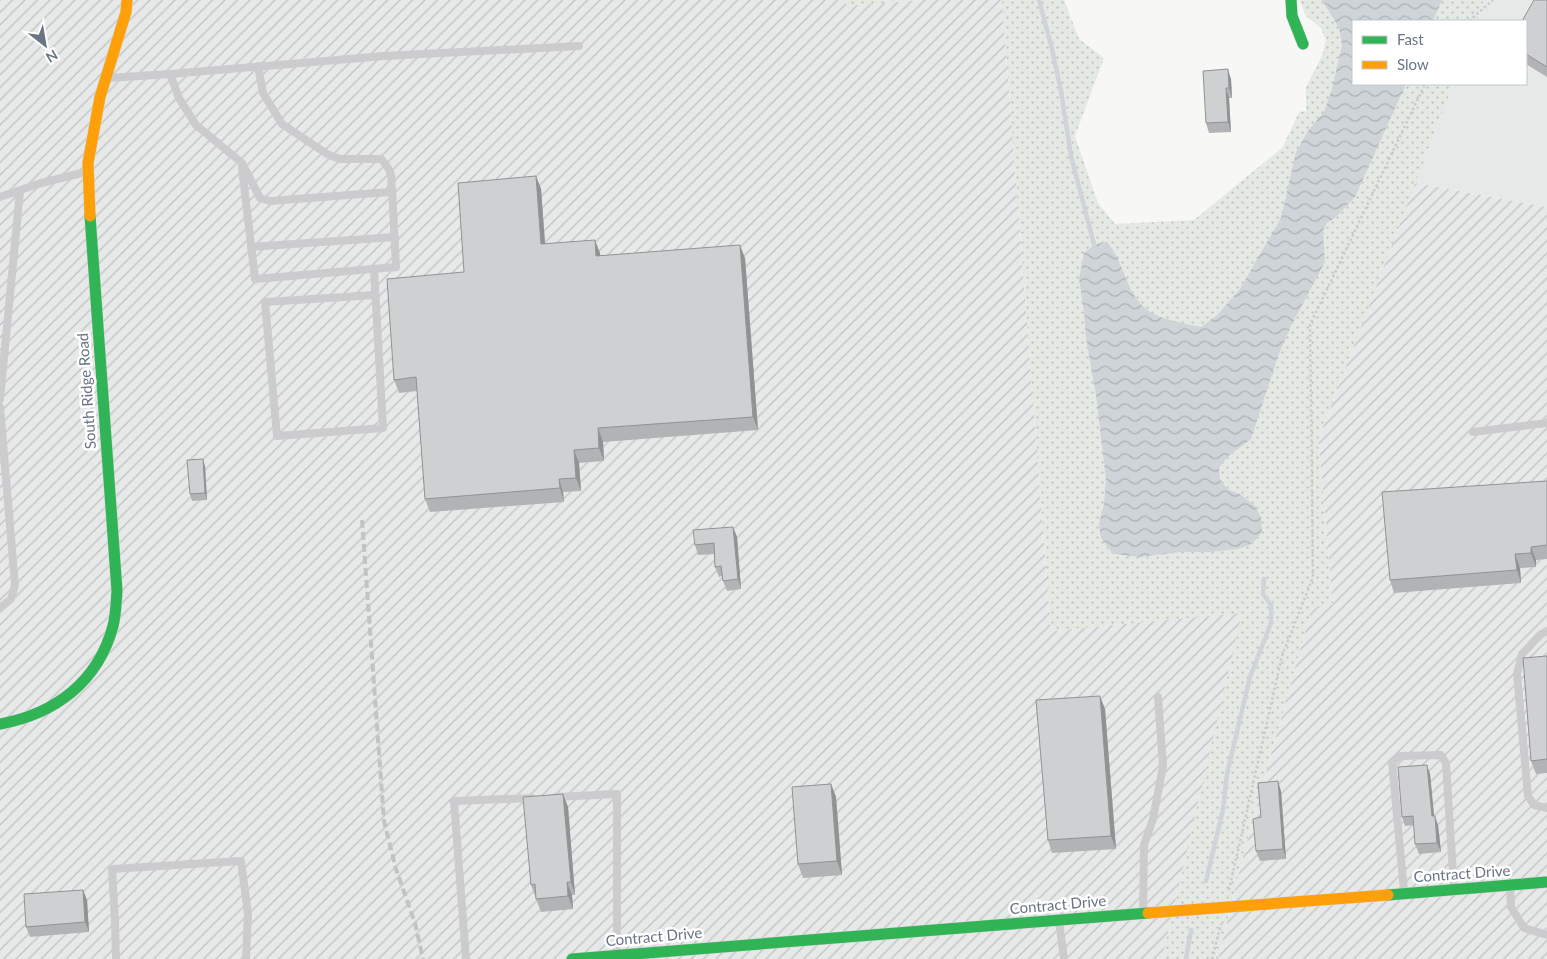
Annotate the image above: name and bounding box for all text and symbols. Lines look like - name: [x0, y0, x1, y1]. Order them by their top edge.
- north arrow: [20, 20, 70, 70]
- legend: [1352, 20, 1527, 85]
- text: Fast: [1397, 30, 1424, 48]
- text: N: [43, 47, 61, 67]
- text: Slow: [1397, 55, 1429, 73]
- street label: South Ridge Road: [73, 332, 99, 450]
- street label: Contract Drive: [1413, 861, 1511, 885]
- street label: Contract Drive: [1009, 891, 1107, 917]
- street label: Contract Drive: [605, 923, 703, 949]

